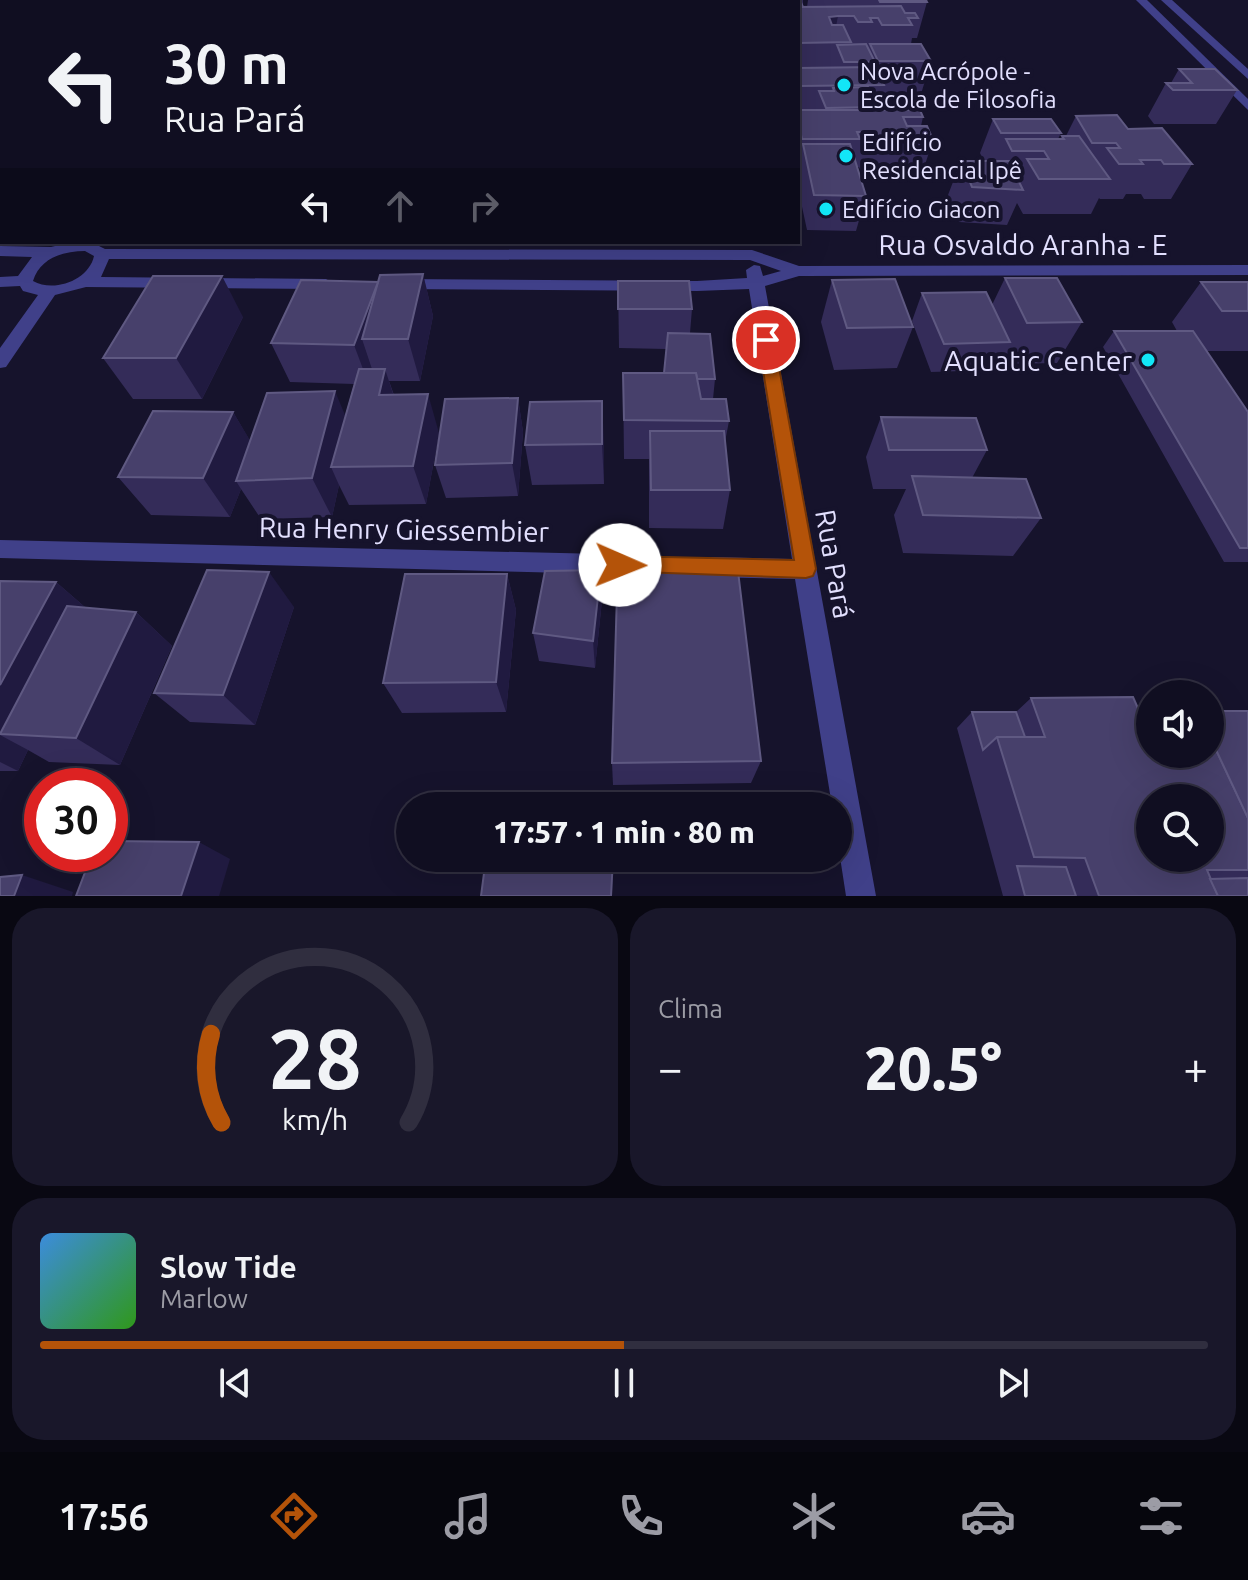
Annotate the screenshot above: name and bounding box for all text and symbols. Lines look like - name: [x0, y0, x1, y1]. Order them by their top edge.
- icon: left: [32, 32, 136, 136]
- text: 30 m: [164, 32, 289, 95]
- place label: Nova Acrópole - Escola de Filosofia: [860, 58, 1057, 113]
- marker: Nova Acrópole - Escola de Filosofia: [835, 76, 853, 94]
- text: Rua Pará: [164, 98, 306, 139]
- place label: Edifício Residencial Ipê: [862, 129, 1022, 184]
- marker: Edifício Residencial Ipê: [837, 147, 855, 165]
- icon: left: [294, 184, 338, 228]
- icon: ahead: [378, 184, 422, 228]
- icon: right: [462, 184, 506, 228]
- place label: Edifício Giacon: [842, 196, 1000, 223]
- marker: Edifício Giacon: [817, 200, 835, 218]
- street label: Rua Osvaldo Aranha - E: [879, 229, 1167, 260]
- pin: [732, 306, 800, 374]
- icon: arrive: [744, 318, 788, 362]
- place label: Aquatic Center: [944, 345, 1132, 376]
- marker: Aquatic Center: [1139, 351, 1157, 369]
- street label: Rua Pará: [810, 507, 860, 621]
- street label: Rua Henry Giessembier: [259, 511, 550, 547]
- position arrow: [578, 523, 662, 607]
- map controls: [1136, 680, 1224, 872]
- button: sound: [1136, 680, 1224, 768]
- speed limit sign: 30: [24, 768, 128, 872]
- button: search: [1136, 784, 1224, 872]
- text: 17:57 · 1 min · 80 m: [493, 815, 755, 849]
- text: Clima: [658, 994, 723, 1023]
- text: 28: [268, 1011, 362, 1105]
- text: 20.5°: [864, 1034, 1002, 1101]
- text: −: [658, 1043, 683, 1092]
- text: +: [1183, 1043, 1208, 1092]
- text: km/h: [282, 1103, 348, 1135]
- text: Slow Tide: [160, 1250, 297, 1284]
- text: Marlow: [160, 1284, 248, 1313]
- icon: previous: [213, 1361, 257, 1405]
- icon: pause: [602, 1361, 646, 1405]
- icon: next: [991, 1361, 1035, 1405]
- icon: directions: [266, 1488, 322, 1544]
- icon: music: [440, 1488, 496, 1544]
- icon: phone: [613, 1488, 669, 1544]
- icon: climate: [786, 1488, 842, 1544]
- icon: car: [960, 1488, 1016, 1544]
- icon: filters: [1133, 1488, 1189, 1544]
- text: 17:56: [59, 1496, 149, 1537]

